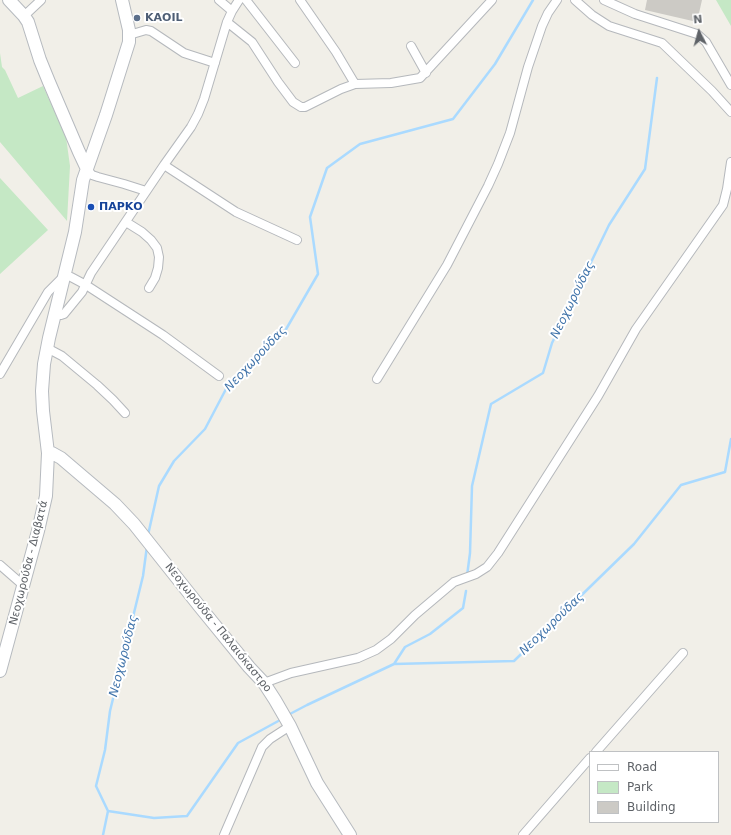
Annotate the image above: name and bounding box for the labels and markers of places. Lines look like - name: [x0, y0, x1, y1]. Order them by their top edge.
- place label: KAOIL: [145, 11, 182, 25]
- marker: KAOIL: [132, 13, 142, 23]
- place label: ΠΑΡΚΟ: [99, 200, 143, 214]
- marker: ΠΑΡΚΟ: [86, 202, 96, 212]

